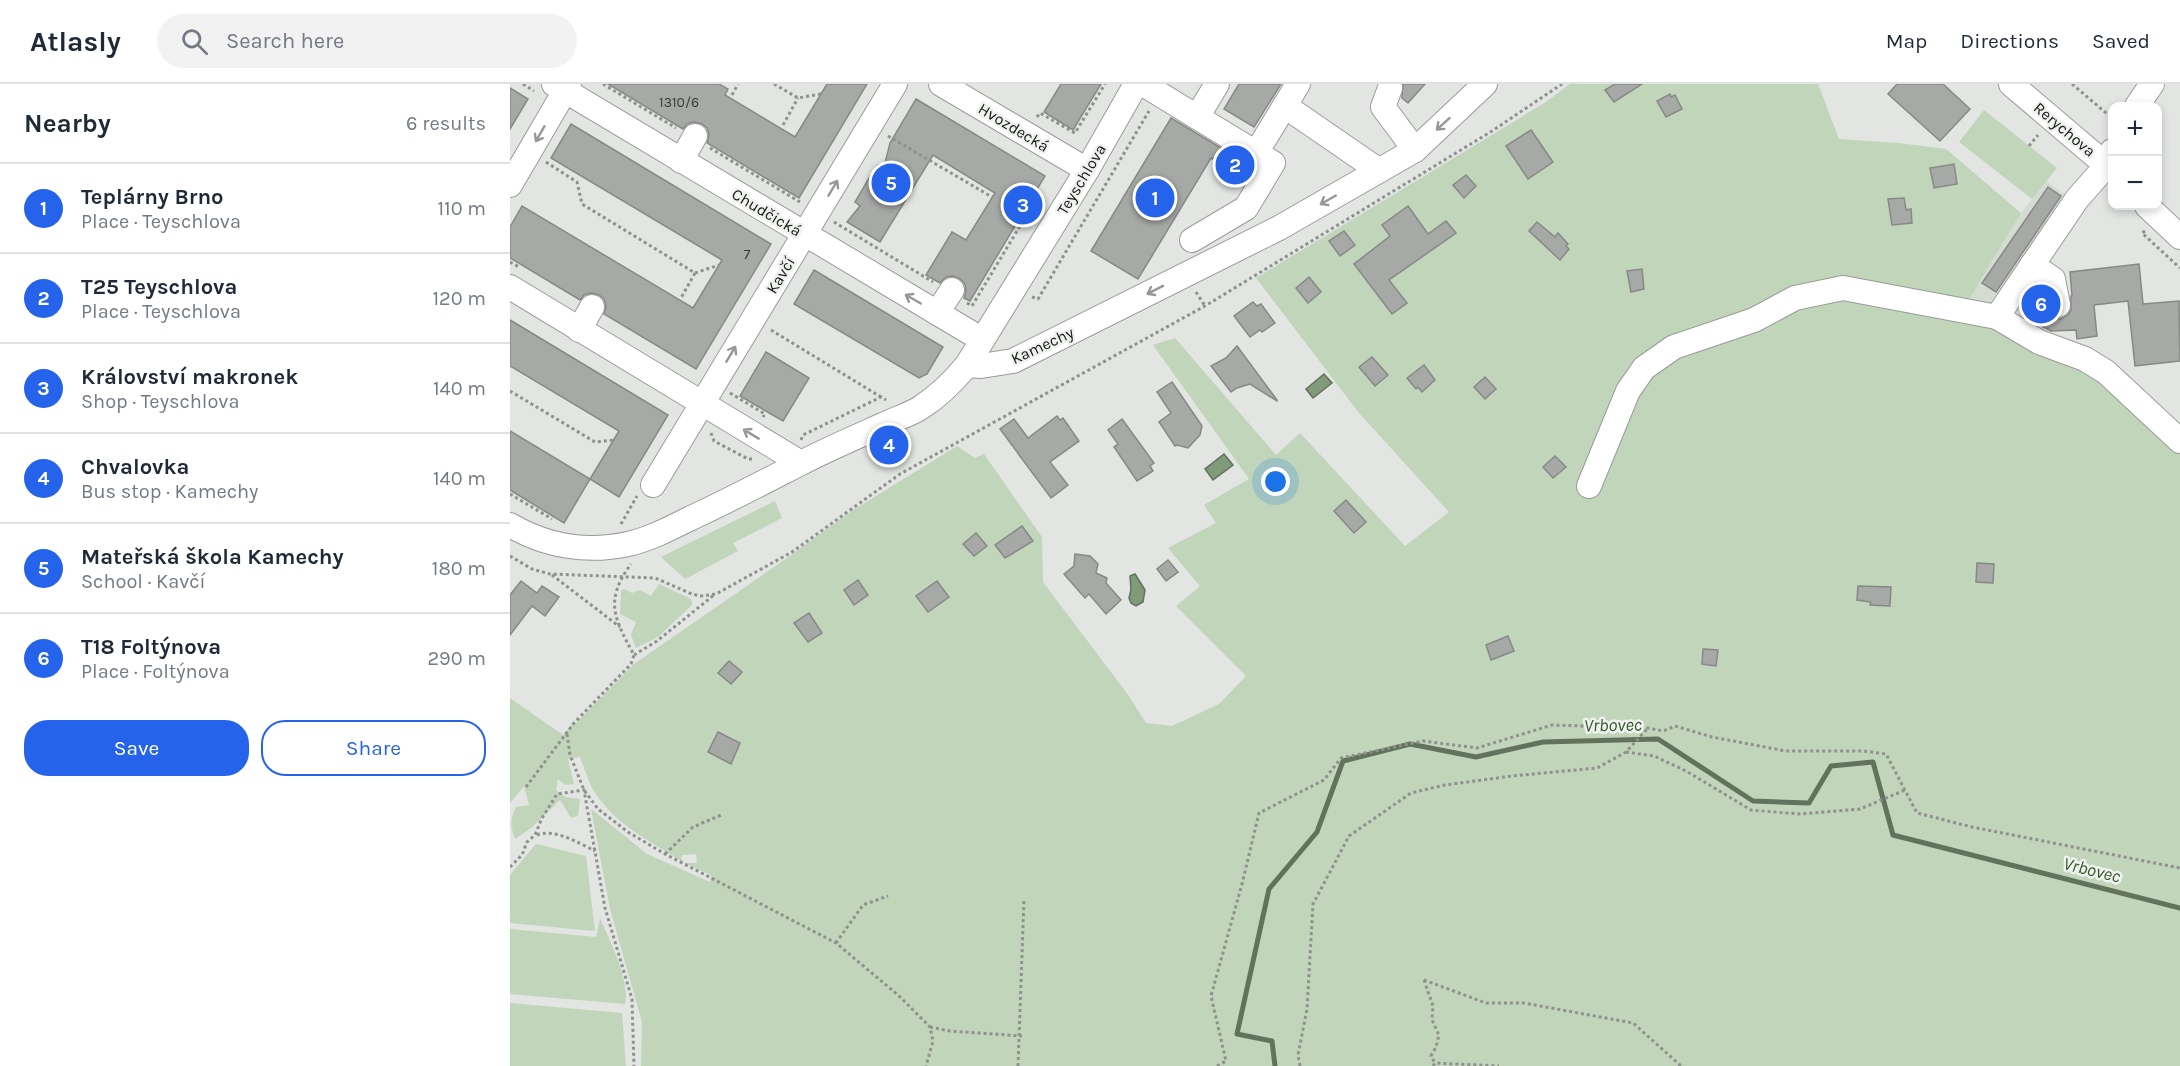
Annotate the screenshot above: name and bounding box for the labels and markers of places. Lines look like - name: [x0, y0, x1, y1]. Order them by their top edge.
- pin: 2: [1216, 142, 1254, 188]
- pin: 5: [872, 160, 910, 206]
- pin: 1: [1136, 176, 1174, 220]
- pin: 3: [1004, 182, 1042, 228]
- pin: 6: [2022, 282, 2060, 326]
- pin: 4: [870, 422, 908, 468]

